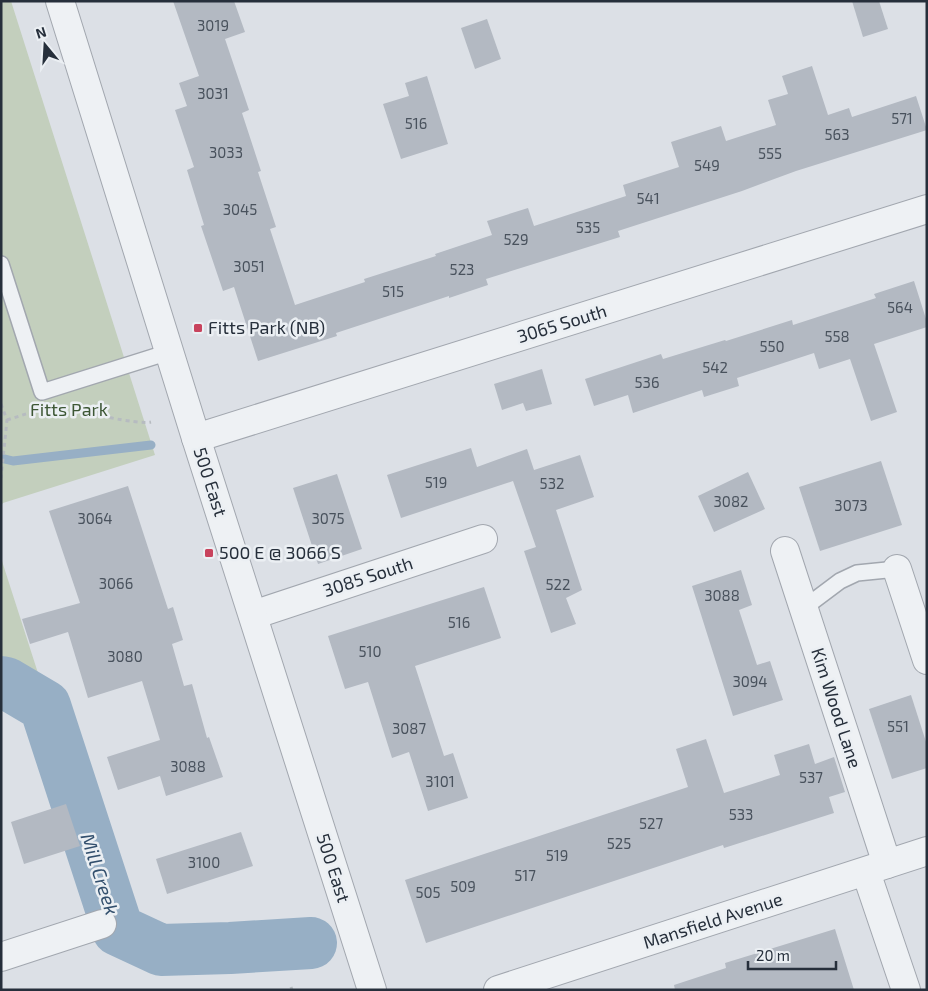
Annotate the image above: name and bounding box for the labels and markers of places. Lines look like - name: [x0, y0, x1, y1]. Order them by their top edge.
- place label: Fitts Park (NB): [208, 316, 325, 338]
- marker: Fitts Park (NB): [192, 322, 204, 334]
- place label: 500 E @ 3066 S: [219, 541, 341, 563]
- marker: 500 E @ 3066 S: [203, 547, 215, 559]

